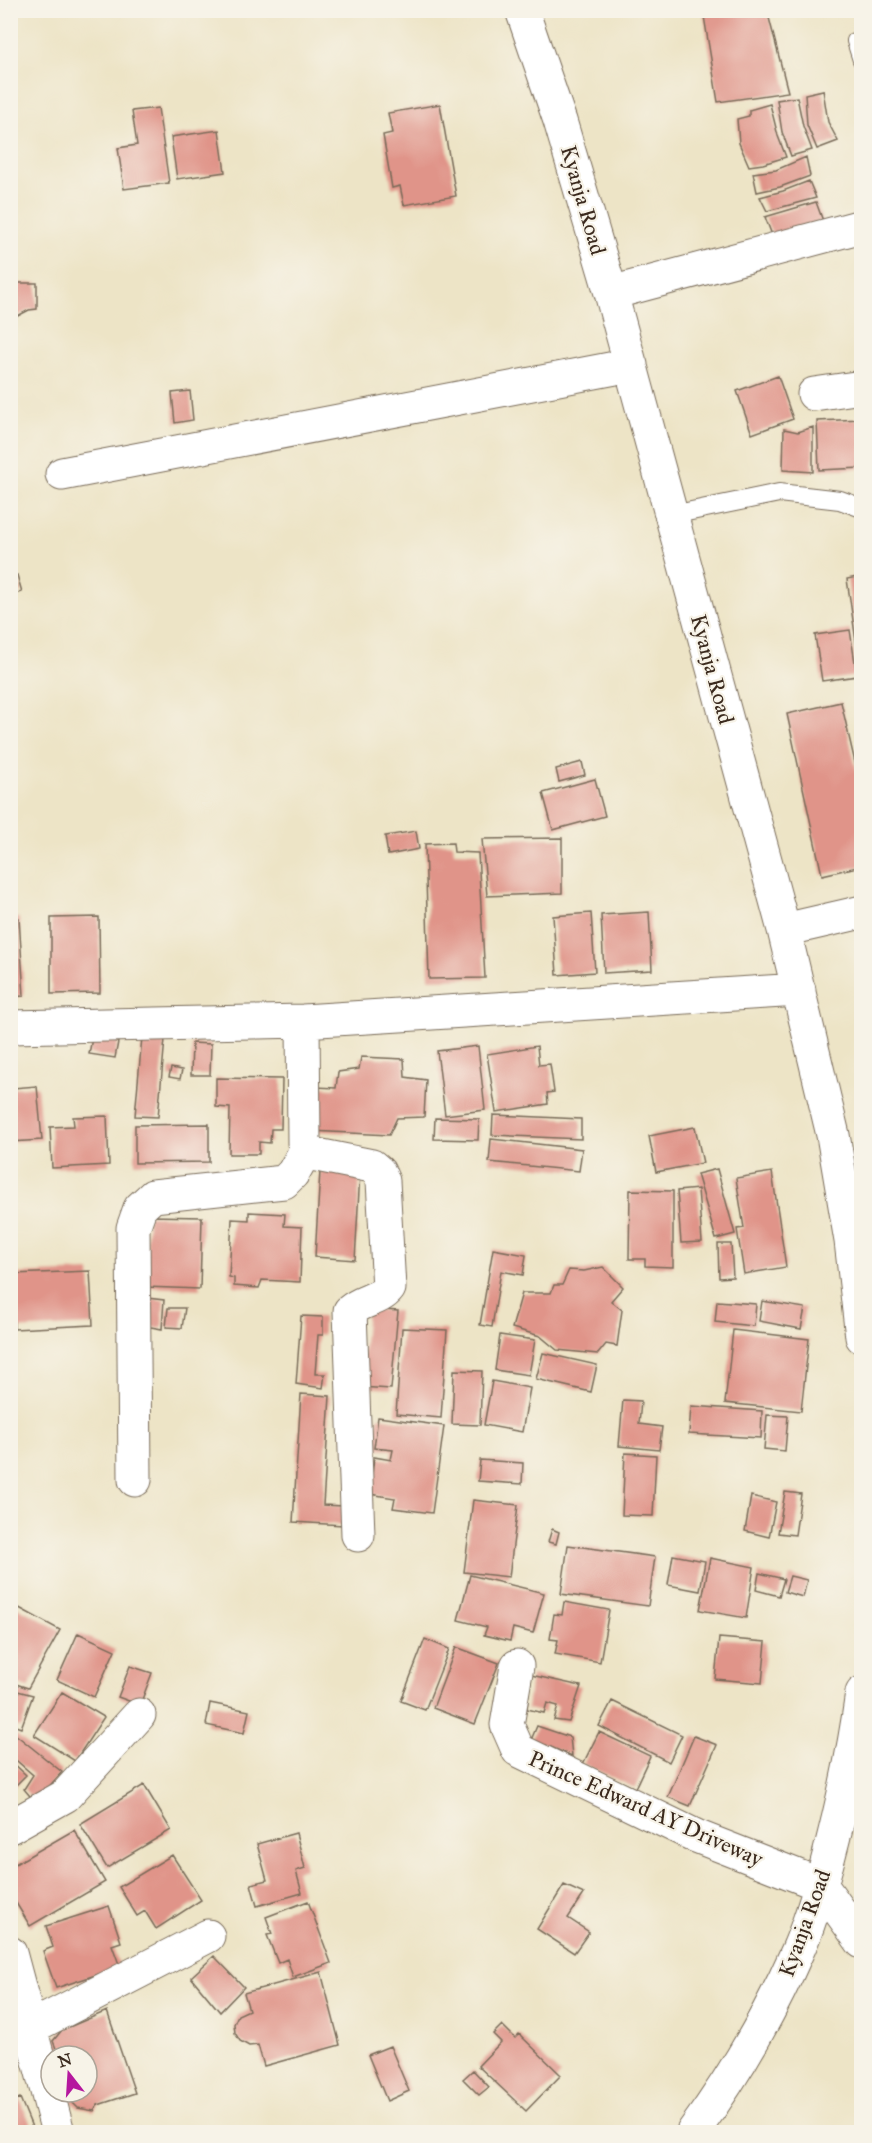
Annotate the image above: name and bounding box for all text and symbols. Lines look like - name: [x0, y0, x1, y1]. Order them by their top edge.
- street label: Kyanja Road: [555, 142, 612, 258]
- street label: Kyanja Road: [685, 611, 740, 727]
- street label: Prince Edward AY Driveway: [524, 1745, 768, 1873]
- street label: Kyanja Road: [773, 1866, 836, 1981]
- north arrow: [39, 2044, 99, 2104]
- text: N: [55, 2049, 74, 2071]

